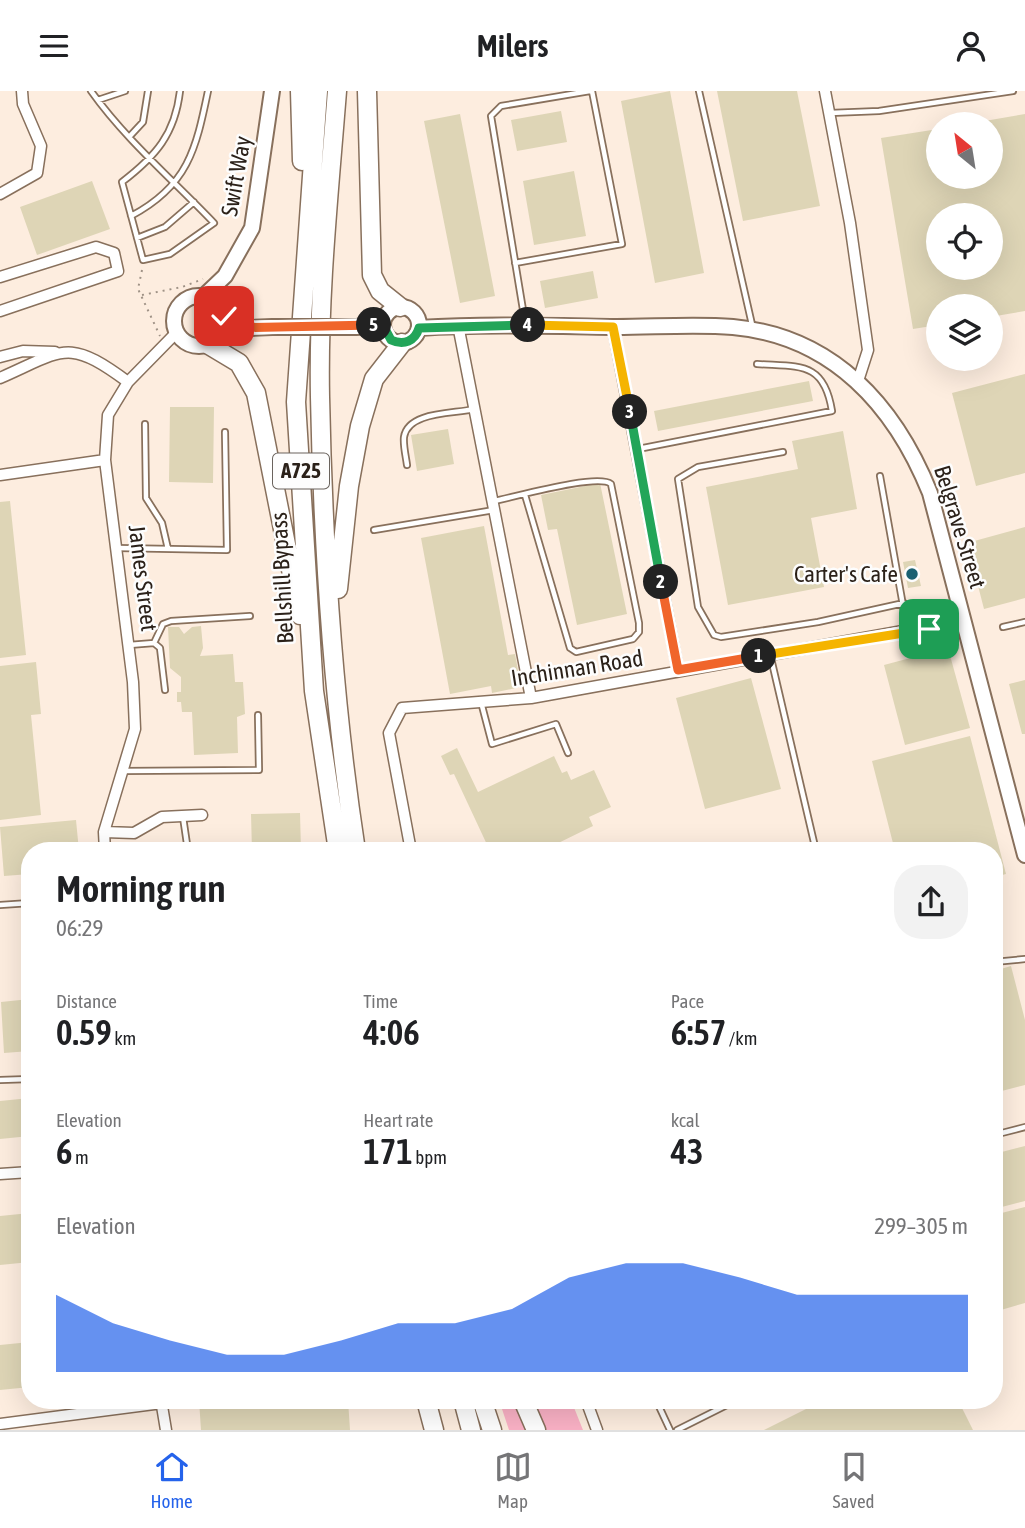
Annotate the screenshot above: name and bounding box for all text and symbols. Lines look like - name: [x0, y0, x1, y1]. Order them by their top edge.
- icon: menu: [35, 27, 73, 65]
- text: Milers: [476, 27, 549, 64]
- icon: person: [952, 27, 990, 65]
- north arrow: [926, 112, 1003, 189]
- map controls: [926, 112, 1003, 371]
- street label: Swift Way: [216, 134, 256, 218]
- button: locate: [926, 203, 1003, 280]
- pin: [194, 286, 254, 346]
- button: layers: [926, 294, 1003, 371]
- icon: check: [205, 297, 243, 335]
- pin: 5: [356, 307, 392, 343]
- pin: 4: [510, 307, 546, 343]
- text: 5: [369, 313, 378, 335]
- text: 4: [523, 313, 532, 335]
- pin: 3: [612, 395, 648, 429]
- text: 3: [625, 400, 634, 422]
- road number: A725: [273, 453, 329, 489]
- street label: Belgrave Street: [929, 462, 991, 592]
- street label: Bellshill Bypass: [266, 512, 298, 644]
- street label: James Street: [124, 523, 162, 633]
- place label: Carter's Cafe: [794, 561, 898, 587]
- pin: 2: [644, 565, 678, 599]
- marker: Carter's Cafe: [904, 566, 920, 582]
- text: 2: [656, 570, 665, 592]
- pin: [899, 599, 959, 659]
- icon: arrive: [910, 610, 948, 648]
- pin: 1: [742, 639, 776, 673]
- text: 1: [754, 644, 763, 666]
- street label: Inchinnan Road: [509, 645, 645, 691]
- button: share: [894, 865, 968, 939]
- text: Morning run: [56, 867, 226, 910]
- text: 06:29: [56, 915, 103, 941]
- text: Distance: [56, 990, 117, 1012]
- text: Time: [363, 990, 398, 1012]
- text: Pace: [671, 990, 704, 1012]
- text: 0.59: [56, 1012, 112, 1052]
- text: 4:06: [363, 1012, 420, 1052]
- text: 6:57: [671, 1012, 726, 1052]
- text: km: [112, 1027, 136, 1049]
- text: /km: [726, 1027, 757, 1049]
- text: Elevation: [56, 1109, 122, 1131]
- text: Heart rate: [363, 1109, 433, 1131]
- text: kcal: [671, 1109, 700, 1131]
- text: 6: [56, 1131, 72, 1171]
- text: 171: [363, 1131, 413, 1171]
- text: 43: [671, 1131, 704, 1171]
- text: m: [72, 1146, 89, 1168]
- text: bpm: [413, 1146, 447, 1168]
- text: Elevation: [56, 1213, 136, 1239]
- text: 299–305 m: [874, 1213, 968, 1239]
- tab: Home: [150, 1448, 193, 1512]
- tab: Map: [494, 1448, 532, 1512]
- tab: Saved: [833, 1448, 875, 1512]

